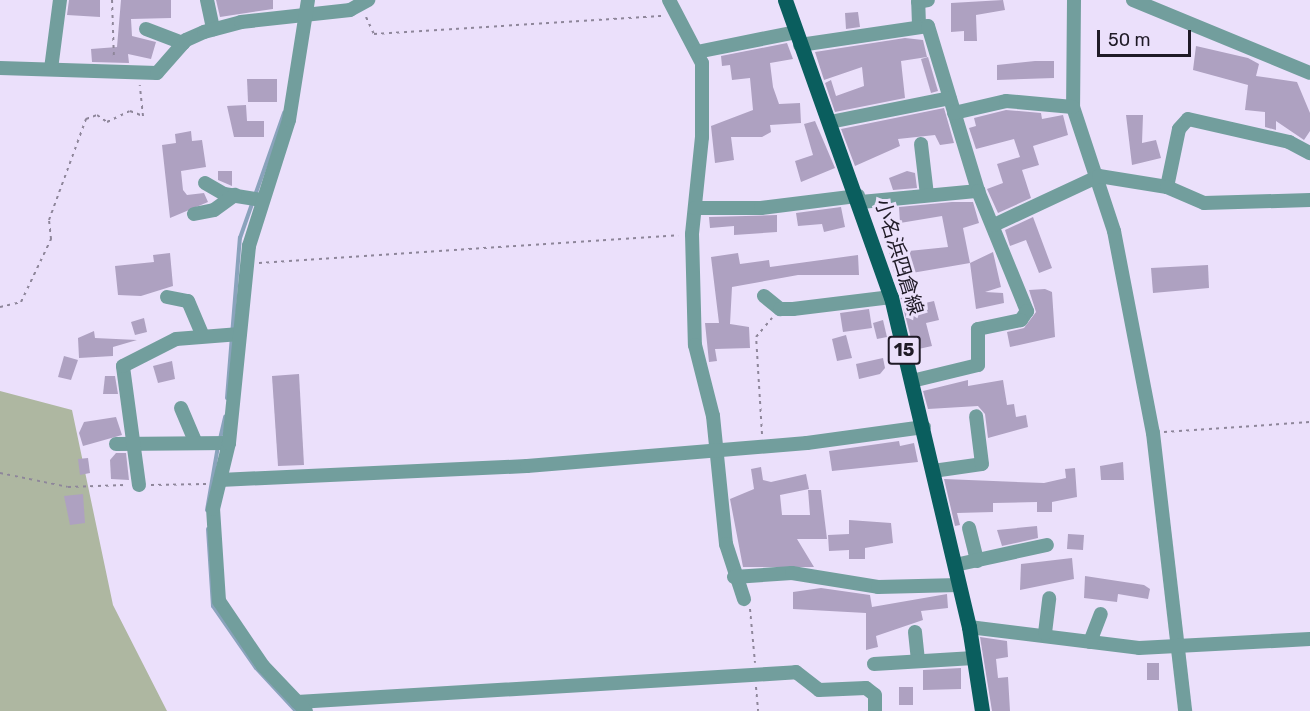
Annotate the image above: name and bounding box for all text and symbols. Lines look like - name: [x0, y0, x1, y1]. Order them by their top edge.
- scale bar: [1100, 18, 1194, 56]
- text: 50 m: [1108, 29, 1151, 51]
- street label: 小名浜四倉線: [870, 196, 928, 318]
- road number: 15: [888, 335, 920, 365]

